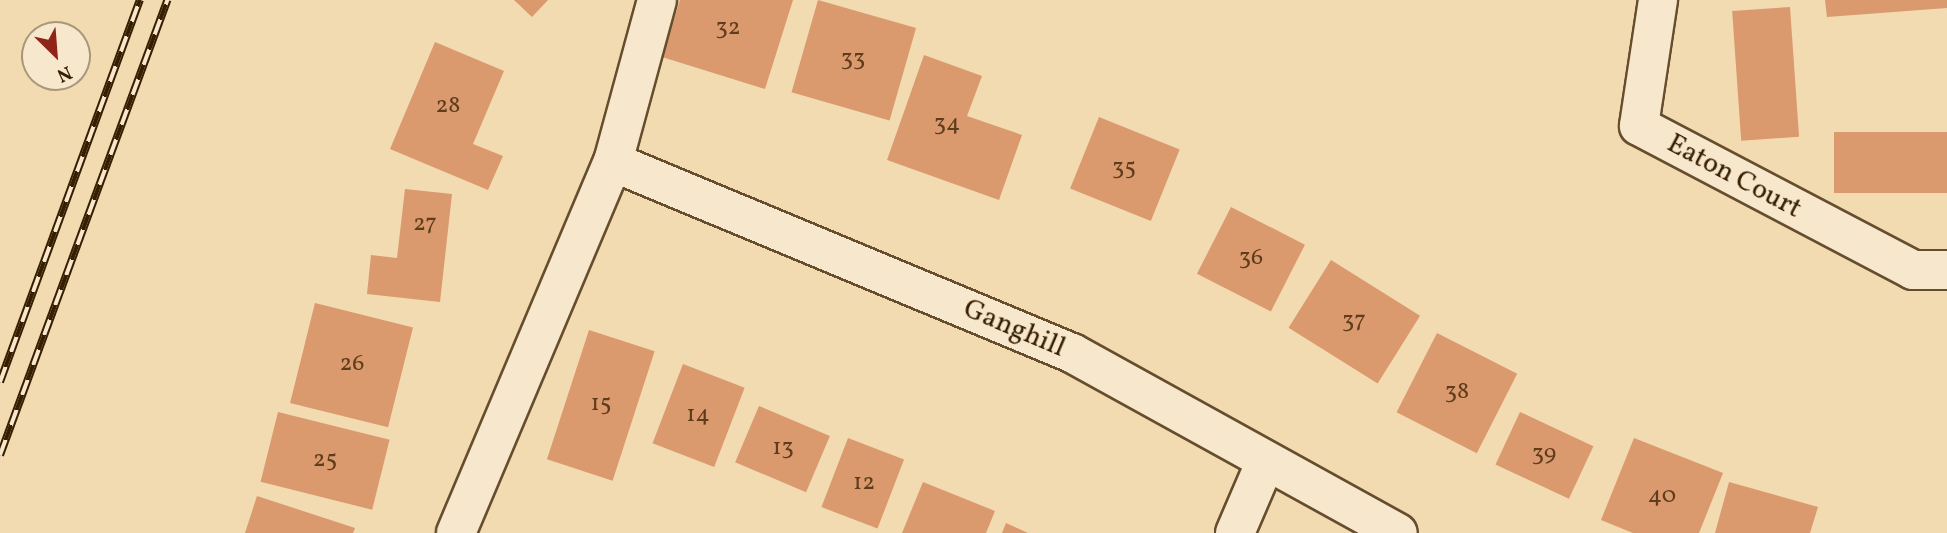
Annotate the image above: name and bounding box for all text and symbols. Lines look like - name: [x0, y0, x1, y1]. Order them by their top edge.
- house number: 32: [715, 15, 741, 43]
- north arrow: [21, 21, 91, 91]
- house number: 33: [841, 46, 865, 74]
- text: N: [52, 59, 76, 88]
- house number: 28: [435, 93, 461, 121]
- house number: 34: [934, 111, 960, 139]
- street label: Eaton Court: [1661, 128, 1807, 226]
- house number: 35: [1112, 155, 1136, 183]
- house number: 27: [413, 211, 437, 239]
- house number: 36: [1239, 245, 1263, 273]
- street label: Ganghill: [958, 293, 1070, 365]
- house number: 37: [1342, 308, 1366, 336]
- house number: 26: [339, 351, 365, 379]
- house number: 38: [1445, 379, 1469, 407]
- house number: 15: [591, 391, 611, 419]
- house number: 14: [686, 402, 710, 430]
- house number: 13: [772, 435, 794, 463]
- house number: 39: [1532, 441, 1556, 469]
- house number: 25: [313, 447, 337, 475]
- house number: 12: [853, 470, 875, 498]
- house number: 40: [1648, 483, 1676, 511]

